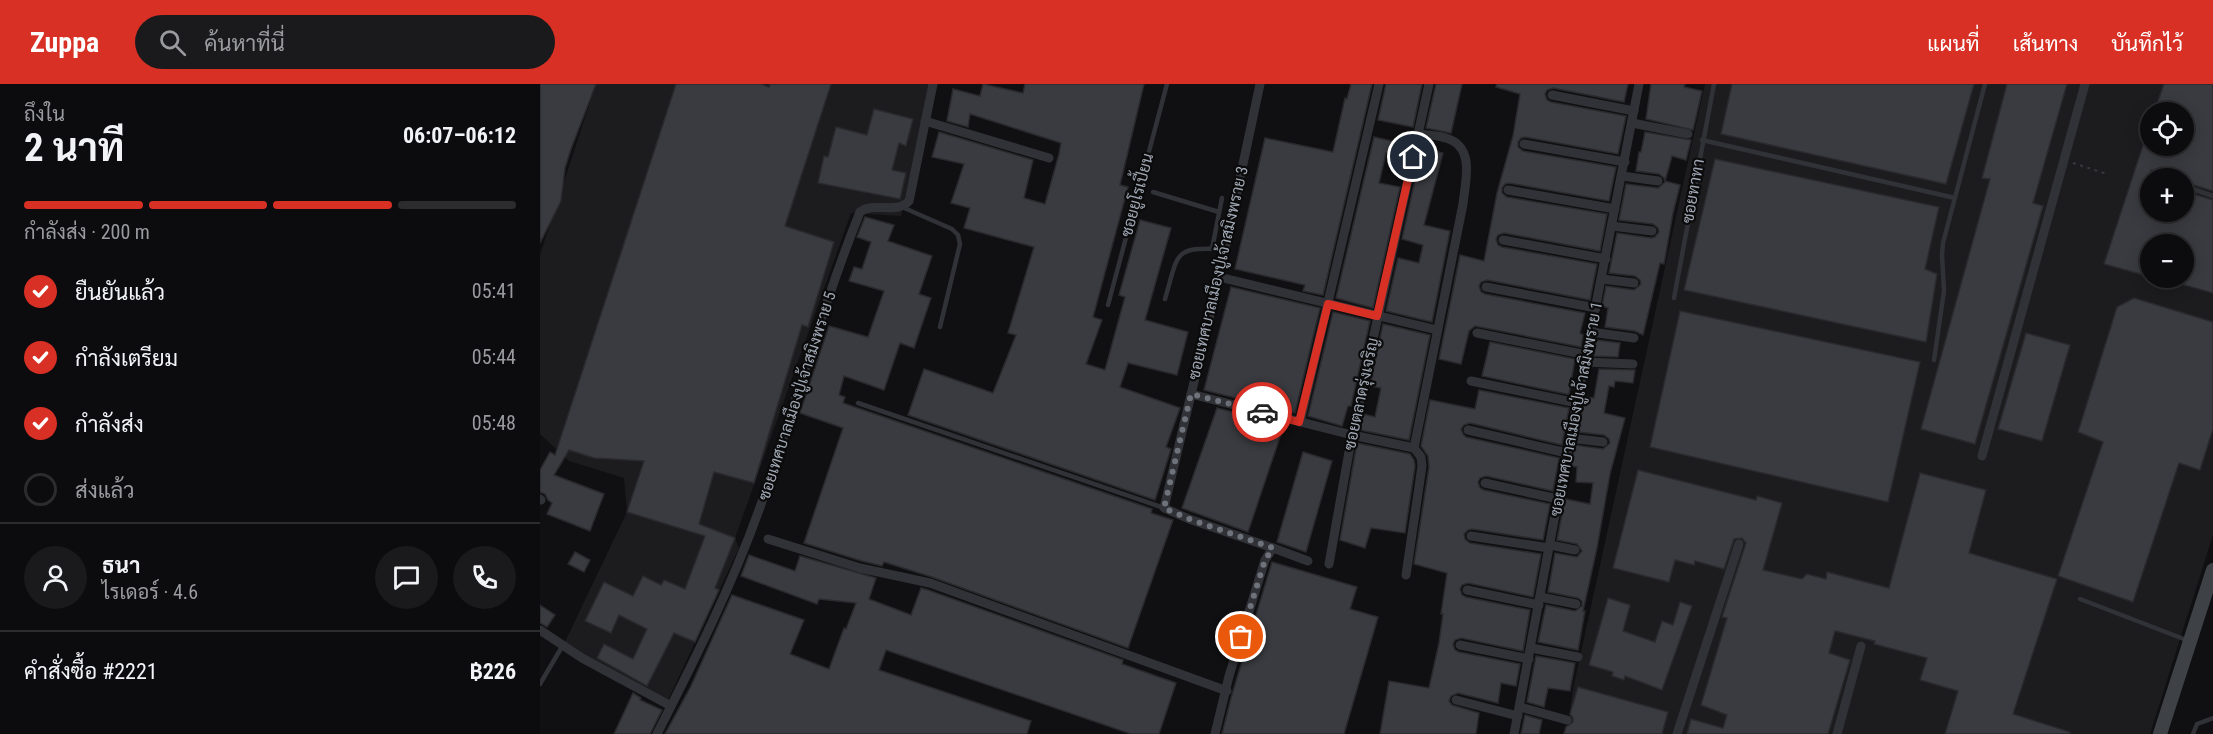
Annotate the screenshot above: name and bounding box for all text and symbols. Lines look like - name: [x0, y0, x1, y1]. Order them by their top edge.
- search box: [135, 15, 555, 69]
- text: Zuppa: [30, 26, 99, 59]
- icon: search: [156, 26, 189, 59]
- text: ค้นหาที่นี่: [204, 31, 285, 56]
- text: แผนที่: [1927, 32, 1980, 56]
- text: เส้นทาง: [2013, 32, 2078, 56]
- text: บันทึกไว้: [2111, 32, 2183, 56]
- text: ถึงใน: [24, 102, 65, 126]
- map controls: [2140, 102, 2194, 288]
- button: locate: [2140, 102, 2194, 156]
- text: 06:07–06:12: [403, 123, 516, 148]
- text: 2 นาที: [24, 125, 124, 171]
- pin: [1387, 131, 1438, 182]
- icon: home: [1396, 140, 1429, 173]
- street label: ซอยยูโรเปี้ยน: [1112, 150, 1159, 240]
- street label: ซอยทาทา: [1678, 157, 1708, 225]
- street label: ซอยเทศบาลเมืองปู่เจ้าสมิงพราย 3: [1183, 164, 1254, 382]
- button: +: [2140, 168, 2194, 222]
- text: กำลังส่ง · 200 m: [24, 220, 150, 244]
- button: −: [2140, 234, 2194, 288]
- icon: check: [24, 275, 57, 308]
- text: 05:41: [472, 279, 516, 303]
- text: ยืนยันแล้ว: [75, 280, 165, 305]
- street label: ซอยเทศบาลเมืองปู่เจ้าสมิงพราย 5: [753, 289, 842, 503]
- street label: ซอยเทศบาลเมืองปู่เจ้าสมิงพราย 1: [1545, 300, 1608, 518]
- street label: ซอยตลาดรุ่งเจริญ: [1339, 336, 1384, 452]
- icon: check: [24, 341, 57, 374]
- text: 05:44: [472, 345, 516, 369]
- text: กำลังเตรียม: [75, 346, 178, 371]
- courier: [1232, 382, 1292, 442]
- icon: car: [1246, 396, 1279, 429]
- icon: check: [24, 407, 57, 440]
- text: 05:48: [472, 411, 516, 435]
- text: กำลังส่ง: [75, 412, 144, 437]
- text: ส่งแล้ว: [75, 478, 135, 503]
- button: person: [24, 546, 87, 609]
- button: chat: [375, 546, 438, 609]
- button: phone: [453, 546, 516, 609]
- text: ธนา: [102, 553, 140, 578]
- text: ไรเดอร์ · 4.6: [102, 580, 198, 604]
- pin: [1215, 611, 1266, 662]
- icon: bag: [1224, 620, 1257, 653]
- text: คำสั่งซื้อ #2221: [24, 659, 158, 684]
- text: ฿226: [469, 659, 516, 684]

